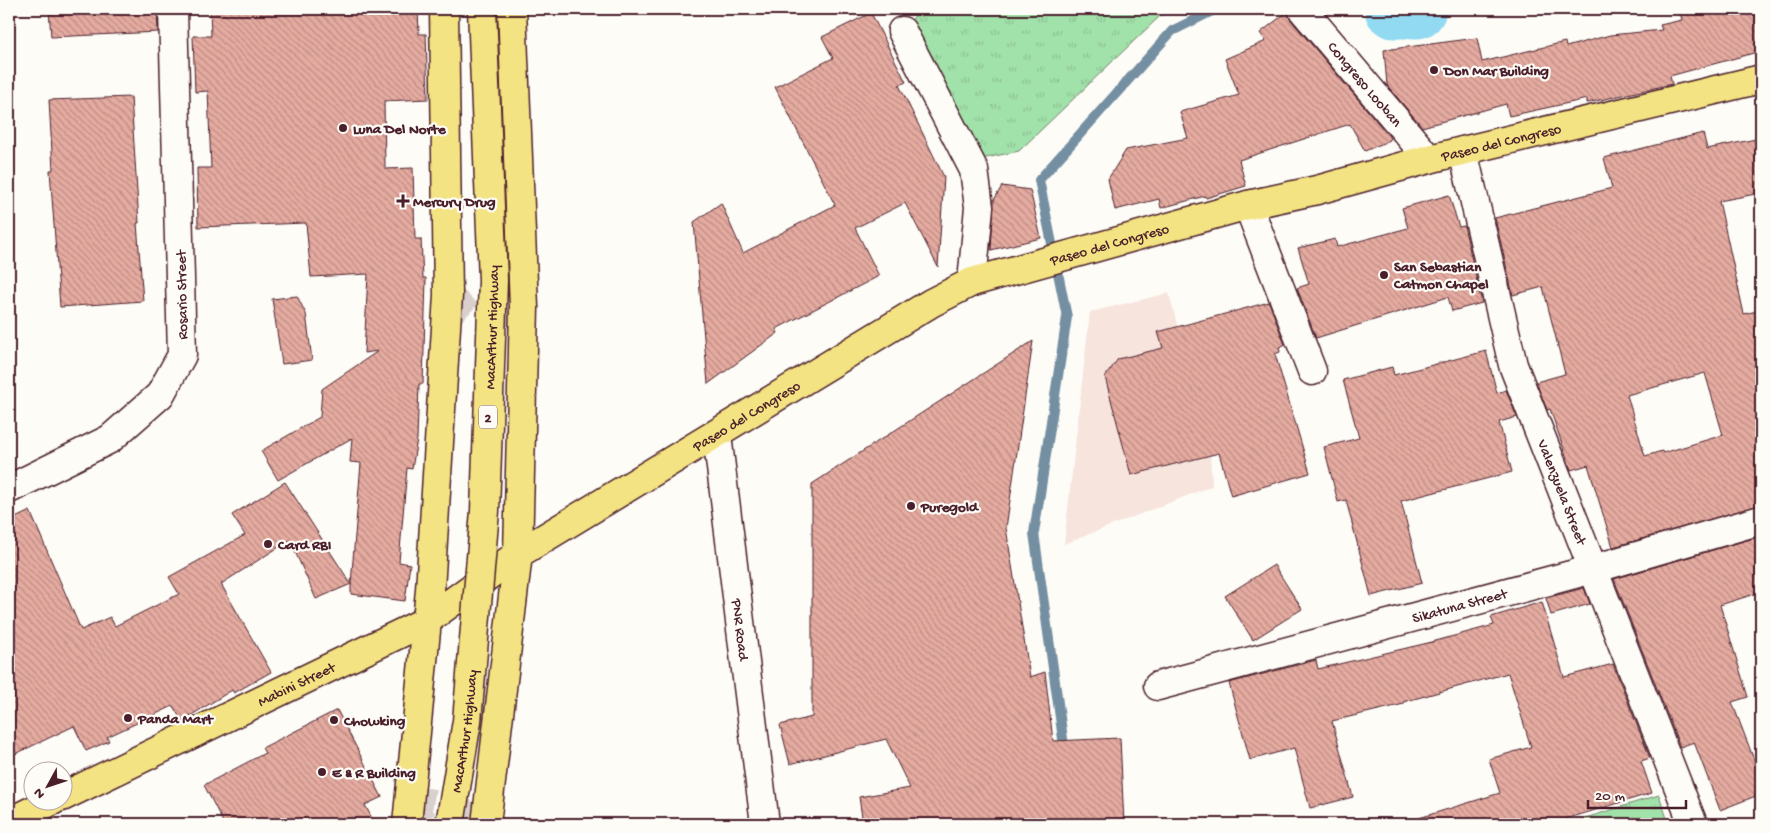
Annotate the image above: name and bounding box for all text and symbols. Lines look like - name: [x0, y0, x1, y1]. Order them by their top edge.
- street label: Congreso Looban: [1323, 39, 1405, 131]
- place label: Don Mar Building: [1442, 63, 1549, 81]
- marker: Don Mar Building: [1428, 64, 1440, 76]
- street label: Paseo del Congreso: [1439, 120, 1564, 167]
- place label: Luna Del Norte: [353, 121, 447, 139]
- marker: Luna Del Norte: [337, 122, 349, 134]
- place label: Mercury Drug: [413, 194, 496, 212]
- marker: Mercury Drug: [397, 195, 409, 207]
- street label: Paseo del Congreso: [1047, 220, 1172, 271]
- street label: Rosario Street: [173, 248, 193, 340]
- place label: San Sebastian Catmon Chapel: [1393, 259, 1489, 294]
- street label: MacArthur Highway: [482, 264, 504, 390]
- marker: San Sebastian Catmon Chapel: [1378, 269, 1390, 281]
- street label: Paseo del Congreso: [689, 377, 804, 457]
- road number: 2: [479, 406, 497, 428]
- street label: Valenzuela Street: [1532, 436, 1590, 550]
- place label: Puregold: [920, 499, 980, 517]
- marker: Puregold: [905, 500, 917, 512]
- place label: Card RBI: [277, 537, 332, 555]
- marker: Card RBI: [262, 538, 274, 550]
- street label: Sikatuna Street: [1410, 585, 1511, 628]
- street label: PNR Road: [726, 597, 752, 663]
- street label: Mabini Street: [255, 658, 340, 712]
- street label: MacArthur Highway: [448, 668, 482, 794]
- place label: Panda Mart: [137, 711, 214, 729]
- marker: Panda Mart: [122, 712, 134, 724]
- place label: Chowking: [343, 713, 406, 731]
- marker: Chowking: [328, 714, 340, 726]
- north arrow: [22, 760, 72, 810]
- place label: E & R Building: [332, 765, 416, 783]
- marker: E & R Building: [316, 766, 328, 778]
- scale bar: [1588, 778, 1685, 810]
- text: N: [31, 784, 49, 802]
- text: 20 m: [1595, 788, 1625, 806]

